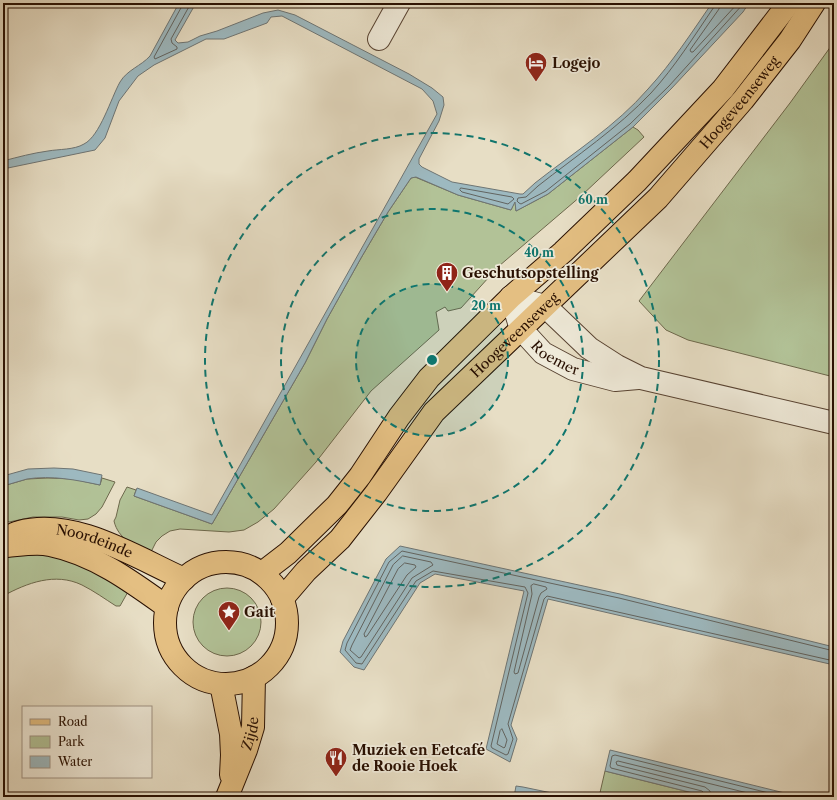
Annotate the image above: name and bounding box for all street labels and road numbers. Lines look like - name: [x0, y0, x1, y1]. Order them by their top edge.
- street label: Hoogeveenseweg: [696, 52, 784, 153]
- street label: Hoogeveenseweg: [467, 288, 563, 381]
- street label: Roemer: [527, 337, 581, 379]
- street label: Noordeinde: [55, 520, 136, 562]
- street label: Zijde: [237, 716, 262, 752]

